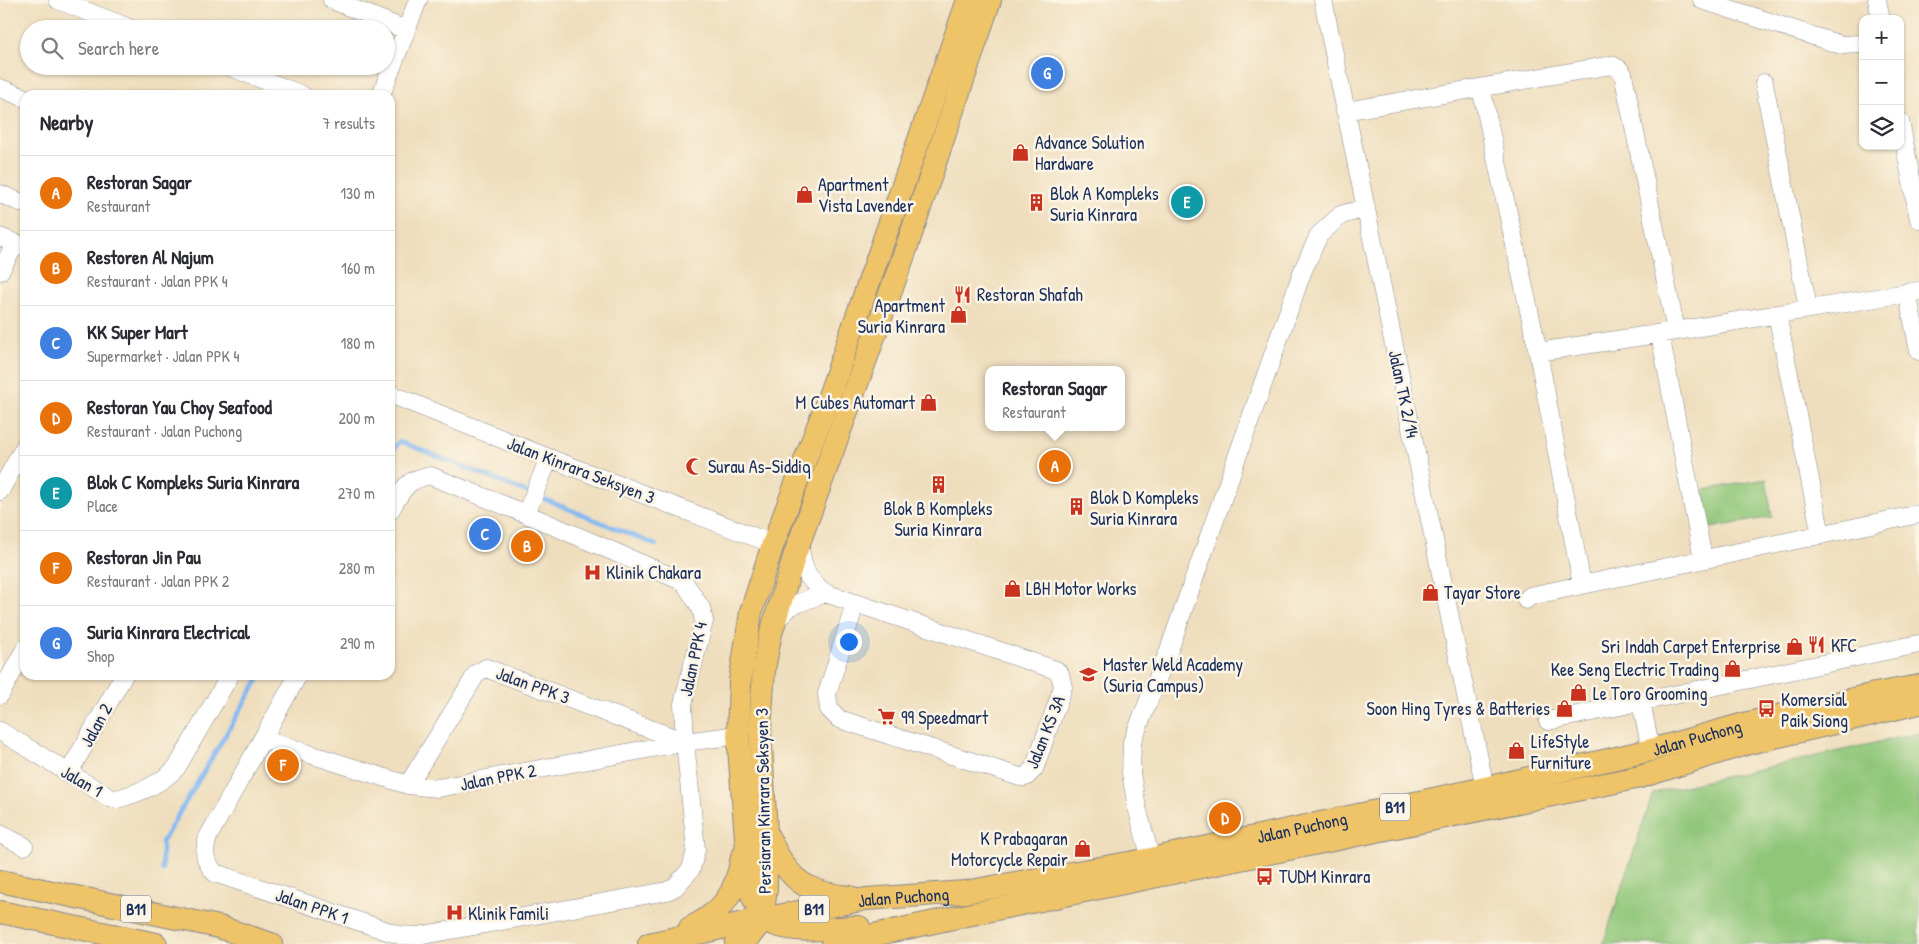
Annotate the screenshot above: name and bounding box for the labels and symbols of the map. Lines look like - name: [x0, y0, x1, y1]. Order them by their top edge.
- pin: G: [1031, 54, 1063, 92]
- place label: Advance Solution Hardware: [1035, 130, 1145, 176]
- shop icon: Advance Solution Hardware: [1011, 142, 1031, 162]
- place label: Apartment Vista Lavender: [818, 172, 914, 218]
- place label: Blok A Kompleks Suria Kinrara: [1050, 181, 1159, 227]
- pin: E: [1171, 183, 1203, 221]
- shop icon: Apartment Vista Lavender: [794, 184, 814, 204]
- building icon: Blok A Kompleks Suria Kinrara: [1026, 193, 1046, 213]
- place label: Restoran Shafah: [977, 282, 1083, 307]
- restaurant icon: Restoran Shafah: [953, 284, 973, 304]
- place label: Apartment Suria Kinrara: [858, 293, 946, 339]
- shop icon: Apartment Suria Kinrara: [949, 305, 969, 325]
- street label: Jalan TK 2/14: [1383, 348, 1426, 440]
- place label: M Cubes Automart: [796, 390, 916, 415]
- shop icon: M Cubes Automart: [919, 392, 939, 412]
- street label: Jalan Kinrara Seksyen 3: [503, 430, 659, 510]
- pin: A: [1039, 447, 1071, 485]
- place label: Surau As-Siddiq: [708, 454, 810, 479]
- mosque icon: Surau As-Siddiq: [684, 456, 704, 476]
- building icon: Blok B Kompleks Suria Kinrara: [928, 475, 948, 495]
- place label: Blok D Kompleks Suria Kinrara: [1090, 485, 1199, 531]
- place label: Blok B Kompleks Suria Kinrara: [883, 496, 993, 542]
- building icon: Blok D Kompleks Suria Kinrara: [1066, 497, 1086, 517]
- pin: C: [469, 515, 501, 553]
- pin: B: [511, 527, 543, 565]
- place label: Klinik Chakara: [606, 560, 701, 585]
- hospital icon: Klinik Chakara: [582, 562, 602, 582]
- place label: LBH Motor Works: [1026, 576, 1137, 601]
- shop icon: LBH Motor Works: [1002, 578, 1022, 598]
- place label: Tayar Store: [1444, 580, 1521, 605]
- shop icon: Tayar Store: [1420, 582, 1440, 602]
- street label: Jalan PPK 4: [673, 619, 713, 699]
- your location: [836, 629, 862, 655]
- place label: KFC: [1831, 633, 1857, 658]
- place label: Sri Indah Carpet Enterprise: [1601, 634, 1781, 659]
- restaurant icon: KFC: [1807, 635, 1827, 655]
- shop icon: Sri Indah Carpet Enterprise: [1785, 636, 1805, 656]
- place label: Master Weld Academy (Suria Campus): [1103, 652, 1244, 698]
- place label: Kee Seng Electric Trading: [1551, 657, 1719, 682]
- shop icon: Kee Seng Electric Trading: [1723, 659, 1743, 679]
- street label: Jalan PPK 3: [493, 660, 573, 710]
- school or university icon: Master Weld Academy (Suria Campus): [1079, 664, 1099, 684]
- place label: Le Toro Grooming: [1593, 681, 1708, 706]
- shop icon: Le Toro Grooming: [1569, 683, 1589, 703]
- place label: Komersial Paik Siong: [1781, 687, 1848, 733]
- street label: Jalan KS 3A: [1019, 692, 1071, 772]
- place label: Soon Hing Tyres & Batteries: [1367, 696, 1550, 721]
- street label: Jalan 2: [74, 698, 118, 751]
- shop icon: Soon Hing Tyres & Batteries: [1554, 698, 1574, 718]
- bus stop icon: Komersial Paik Siong: [1757, 699, 1777, 719]
- place label: 99 Speedmart: [901, 705, 989, 730]
- supermarket icon: 99 Speedmart: [877, 707, 897, 727]
- street label: Persiaran Kinrara Seksyen 3: [749, 708, 777, 894]
- street label: Jalan Puchong: [1649, 713, 1744, 762]
- place label: LifeStyle Furniture: [1530, 729, 1592, 775]
- shop icon: LifeStyle Furniture: [1507, 741, 1527, 761]
- pin: F: [267, 746, 299, 784]
- street label: Jalan PPK 2: [458, 757, 539, 797]
- street label: Jalan 1: [57, 759, 107, 803]
- road number: B11: [1380, 794, 1410, 820]
- pin: D: [1209, 799, 1241, 837]
- street label: Jalan Puchong: [1254, 805, 1349, 849]
- place label: K Prabagaran Motorcycle Repair: [951, 826, 1068, 872]
- shop icon: K Prabagaran Motorcycle Repair: [1072, 838, 1092, 858]
- place label: TUDM Kinrara: [1279, 864, 1370, 889]
- bus stop icon: TUDM Kinrara: [1255, 866, 1275, 886]
- street label: Jalan Puchong: [855, 881, 950, 913]
- street label: Jalan PPK 1: [272, 882, 352, 930]
- road number: B11: [121, 896, 151, 922]
- road number: B11: [799, 896, 829, 922]
- place label: Klinik Famili: [468, 901, 549, 926]
- hospital icon: Klinik Famili: [444, 903, 464, 923]

